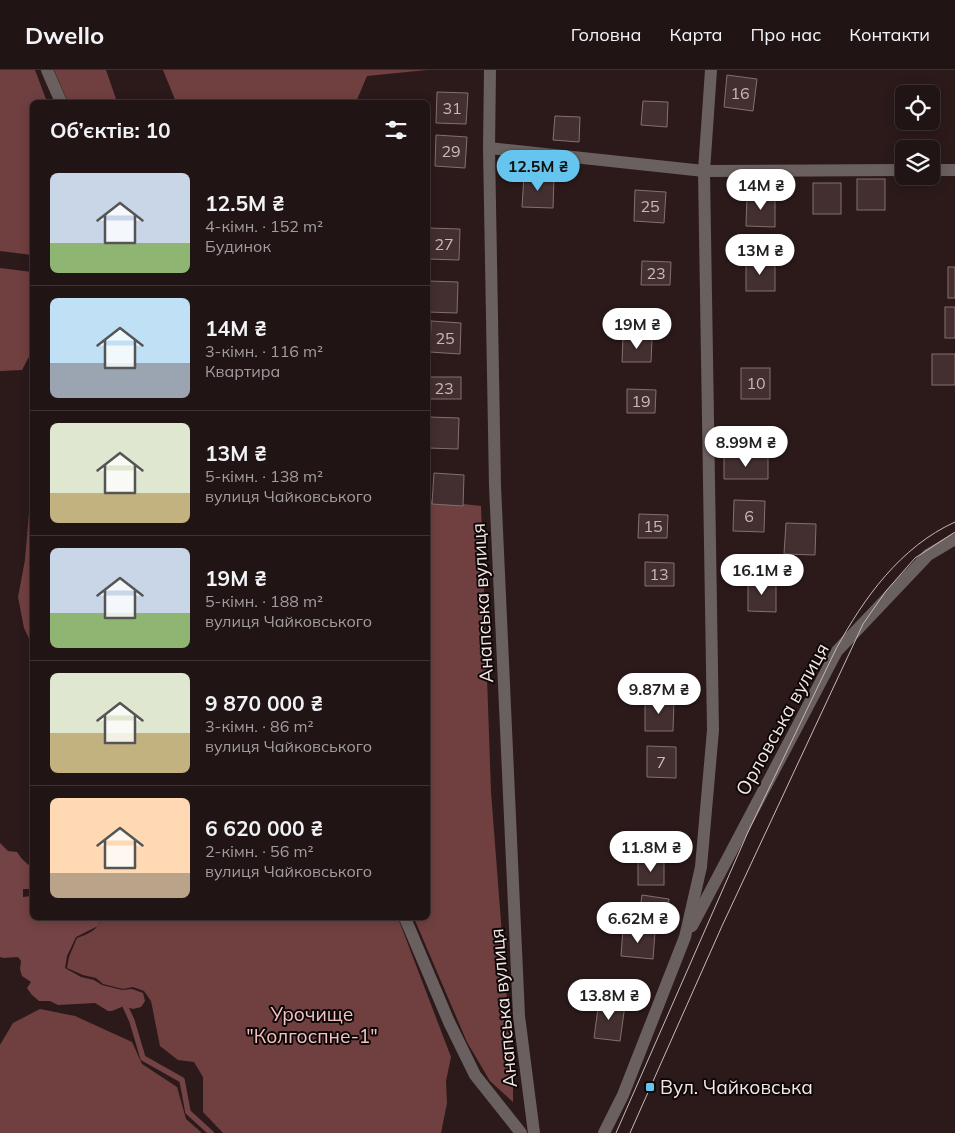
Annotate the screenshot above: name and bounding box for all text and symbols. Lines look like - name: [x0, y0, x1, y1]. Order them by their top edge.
- text: Dwello: [25, 20, 104, 50]
- text: Головна: [571, 23, 642, 46]
- text: Карта: [670, 23, 723, 46]
- text: Про нас: [751, 23, 821, 46]
- text: Контакти: [849, 23, 930, 46]
- house number: 16: [730, 83, 750, 103]
- map controls: [895, 85, 940, 185]
- button: locate: [895, 85, 940, 130]
- house number: 31: [442, 98, 462, 118]
- icon: filters: [382, 116, 410, 144]
- text: Об’єктів: 10: [50, 117, 171, 143]
- button: layers: [895, 140, 940, 185]
- house number: 29: [441, 141, 461, 161]
- pin: 12.5M ₴: [492, 150, 584, 192]
- text: 12.5M ₴: [508, 156, 568, 176]
- pin: 14M ₴: [726, 168, 796, 211]
- text: 14M ₴: [737, 175, 785, 195]
- text: 12.5M ₴: [205, 190, 285, 216]
- icon: home: [90, 193, 150, 253]
- house number: 25: [640, 196, 660, 216]
- text: 4-кімн. · 152 m²: [205, 216, 323, 236]
- house number: 27: [434, 234, 454, 254]
- pin: 13M ₴: [725, 234, 795, 276]
- text: Будинок: [205, 236, 271, 256]
- text: 13M ₴: [736, 240, 784, 260]
- house number: 23: [646, 263, 666, 283]
- pin: 19M ₴: [602, 308, 672, 350]
- text: 19M ₴: [613, 314, 661, 334]
- text: 14M ₴: [205, 315, 267, 341]
- icon: home: [90, 318, 150, 378]
- house number: 25: [435, 328, 455, 348]
- text: 3-кімн. · 116 m²: [205, 341, 323, 361]
- text: Квартира: [205, 361, 280, 381]
- house number: 10: [746, 373, 766, 393]
- house number: 23: [434, 378, 454, 398]
- house number: 19: [631, 391, 651, 411]
- pin: 8.99M ₴: [700, 426, 792, 468]
- text: 8.99M ₴: [716, 432, 776, 452]
- text: 13M ₴: [205, 440, 267, 466]
- icon: home: [90, 443, 150, 503]
- text: 5-кімн. · 138 m²: [205, 466, 323, 486]
- text: вулиця Чайковського: [205, 486, 372, 506]
- house number: 6: [744, 506, 754, 526]
- house number: 15: [643, 516, 663, 536]
- street label: Анапська вулиця: [466, 523, 498, 683]
- pin: 16.1M ₴: [716, 554, 808, 596]
- text: 16.1M ₴: [732, 560, 792, 580]
- house number: 13: [649, 564, 669, 584]
- text: 19M ₴: [205, 565, 267, 591]
- icon: home: [90, 568, 150, 628]
- text: 5-кімн. · 188 m²: [205, 591, 323, 611]
- text: вулиця Чайковського: [205, 611, 372, 631]
- street label: Орловська вулиця: [730, 639, 834, 799]
- pin: 9.87M ₴: [613, 672, 705, 715]
- text: 9.87M ₴: [629, 679, 689, 699]
- text: 9 870 000 ₴: [205, 690, 323, 716]
- icon: home: [90, 693, 150, 753]
- text: 3-кімн. · 86 m²: [205, 716, 314, 736]
- text: вулиця Чайковського: [205, 736, 372, 756]
- house number: 7: [656, 752, 666, 772]
- text: 6 620 000 ₴: [205, 815, 323, 841]
- icon: home: [90, 818, 150, 878]
- pin: 11.8M ₴: [605, 830, 697, 873]
- text: 11.8M ₴: [621, 837, 681, 857]
- text: 2-кімн. · 56 m²: [205, 841, 314, 861]
- text: вулиця Чайковського: [205, 861, 372, 881]
- pin: 6.62M ₴: [592, 902, 684, 944]
- text: 6.62M ₴: [608, 908, 668, 928]
- street label: Анапська вулиця: [484, 927, 522, 1089]
- pin: 13.8M ₴: [563, 978, 655, 1021]
- text: 13.8M ₴: [579, 985, 639, 1005]
- park label: Урочище "Колгоспне-1": [246, 1002, 378, 1048]
- place label: Вул. Чайковська: [660, 1075, 813, 1099]
- marker: Вул. Чайковська: [644, 1081, 656, 1093]

